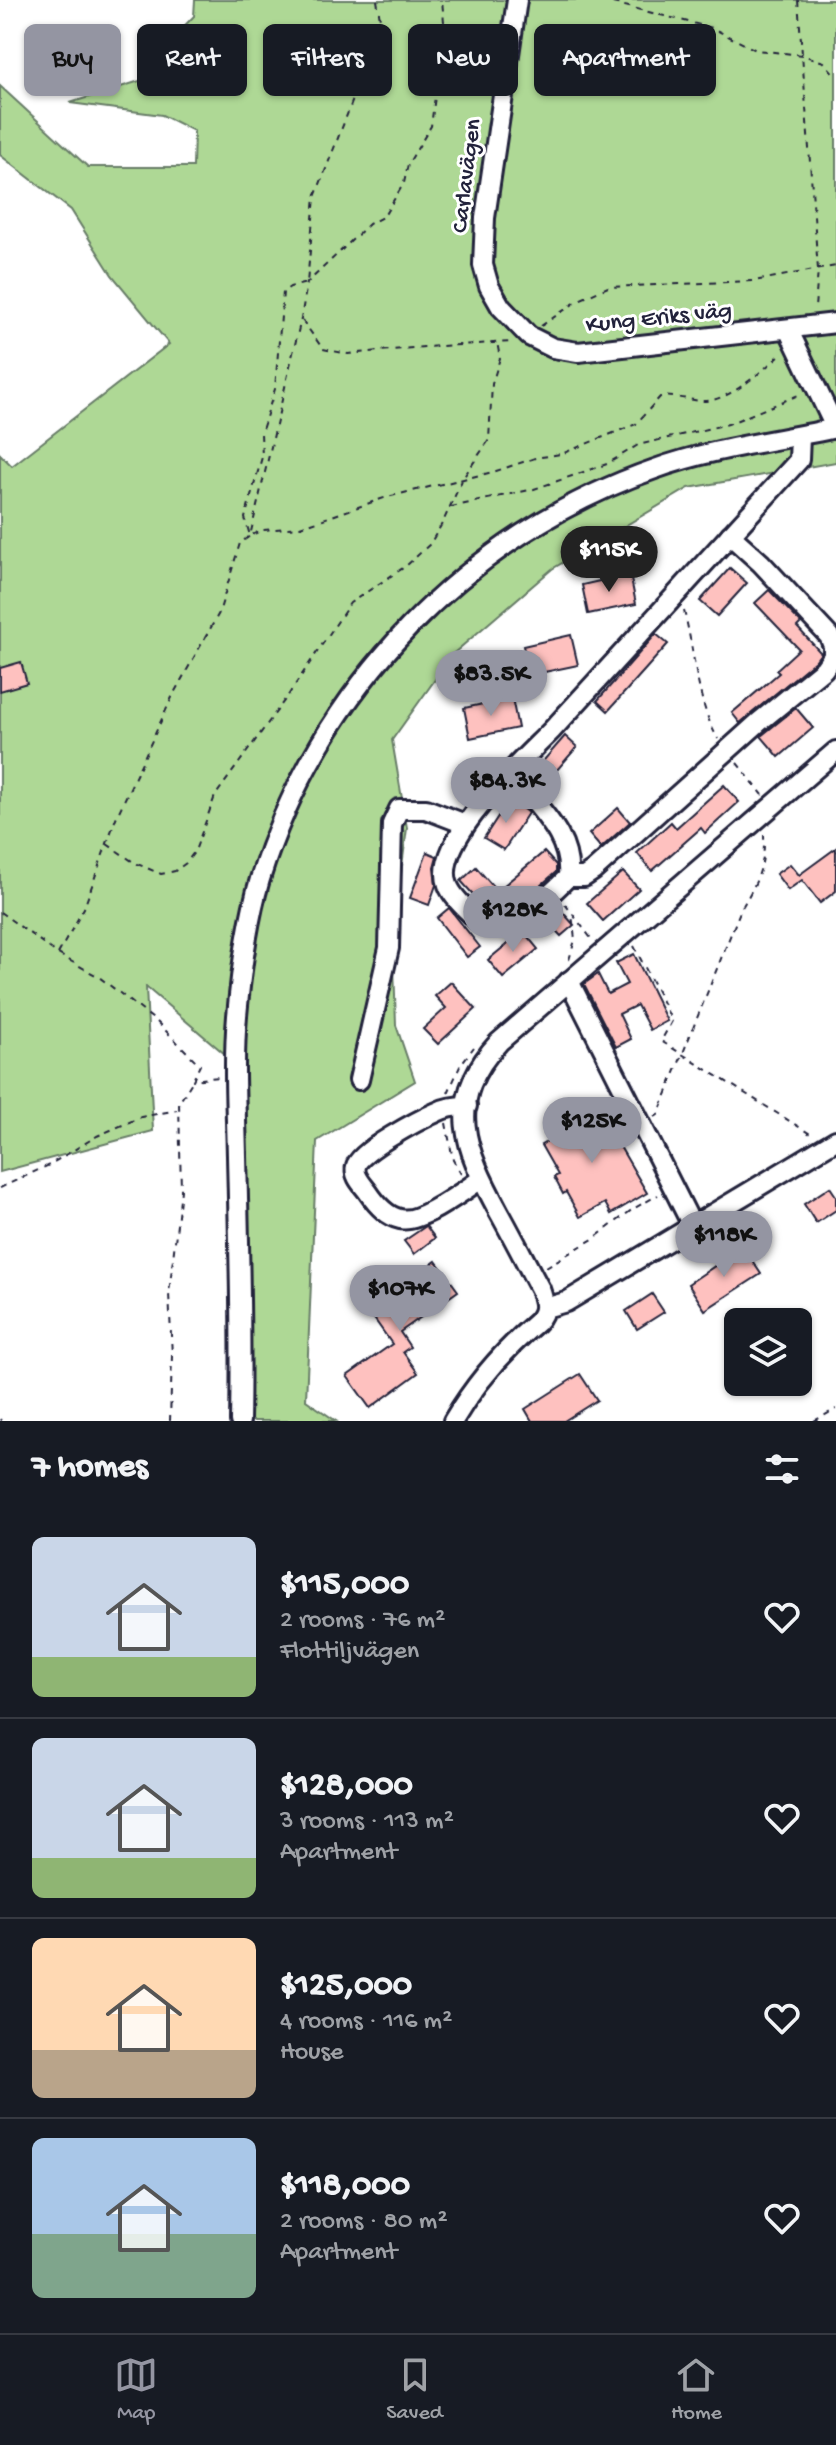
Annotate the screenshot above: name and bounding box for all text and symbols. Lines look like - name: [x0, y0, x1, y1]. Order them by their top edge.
- chip: Buy: [24, 24, 121, 96]
- chip: Rent: [137, 24, 247, 96]
- chip: Filters: [263, 24, 392, 96]
- chip: New: [408, 24, 518, 96]
- chip: Apartment: [534, 24, 716, 96]
- street label: Carlavägen: [447, 117, 489, 235]
- street label: Kung Eriks väg: [585, 297, 733, 341]
- pin: $115K: [553, 526, 665, 594]
- text: $115K: [579, 536, 639, 567]
- pin: $83.5K: [426, 650, 556, 718]
- text: $83.5K: [453, 660, 529, 691]
- pin: $84.3K: [441, 757, 571, 825]
- text: $84.3K: [469, 767, 543, 798]
- pin: $128K: [457, 886, 569, 954]
- text: $128K: [481, 896, 545, 927]
- pin: $125K: [536, 1097, 648, 1165]
- text: $125K: [561, 1107, 623, 1138]
- pin: $118K: [668, 1211, 780, 1279]
- text: $118K: [693, 1221, 755, 1252]
- pin: $107K: [344, 1265, 456, 1333]
- text: $107K: [368, 1275, 432, 1306]
- map controls: [724, 1308, 812, 1396]
- button: layers: [724, 1308, 812, 1396]
- icon: filters: [760, 1447, 804, 1491]
- text: 7 homes: [32, 1449, 148, 1489]
- text: $115,000: [280, 1566, 409, 1606]
- icon: home: [96, 1569, 192, 1665]
- icon: heart: [760, 1595, 804, 1639]
- text: 2 rooms · 76 m²: [280, 1606, 445, 1637]
- text: Flottiljvägen: [280, 1637, 419, 1668]
- text: $128,000: [280, 1767, 413, 1807]
- icon: home: [96, 1770, 192, 1866]
- icon: heart: [760, 1796, 804, 1840]
- text: 3 rooms · 113 m²: [280, 1807, 454, 1838]
- text: Apartment: [280, 1838, 397, 1869]
- text: $125,000: [280, 1967, 412, 2007]
- icon: home: [96, 1970, 192, 2066]
- icon: heart: [760, 1996, 804, 2040]
- text: 4 rooms · 116 m²: [280, 2007, 452, 2038]
- text: House: [280, 2038, 344, 2069]
- text: $118,000: [280, 2167, 410, 2207]
- icon: home: [96, 2170, 192, 2266]
- icon: heart: [760, 2196, 804, 2240]
- text: 2 rooms · 80 m²: [280, 2207, 448, 2238]
- text: Apartment: [280, 2238, 397, 2269]
- tab: Map: [114, 2353, 158, 2427]
- tab: Saved: [386, 2353, 443, 2427]
- tab: Home: [671, 2353, 722, 2427]

